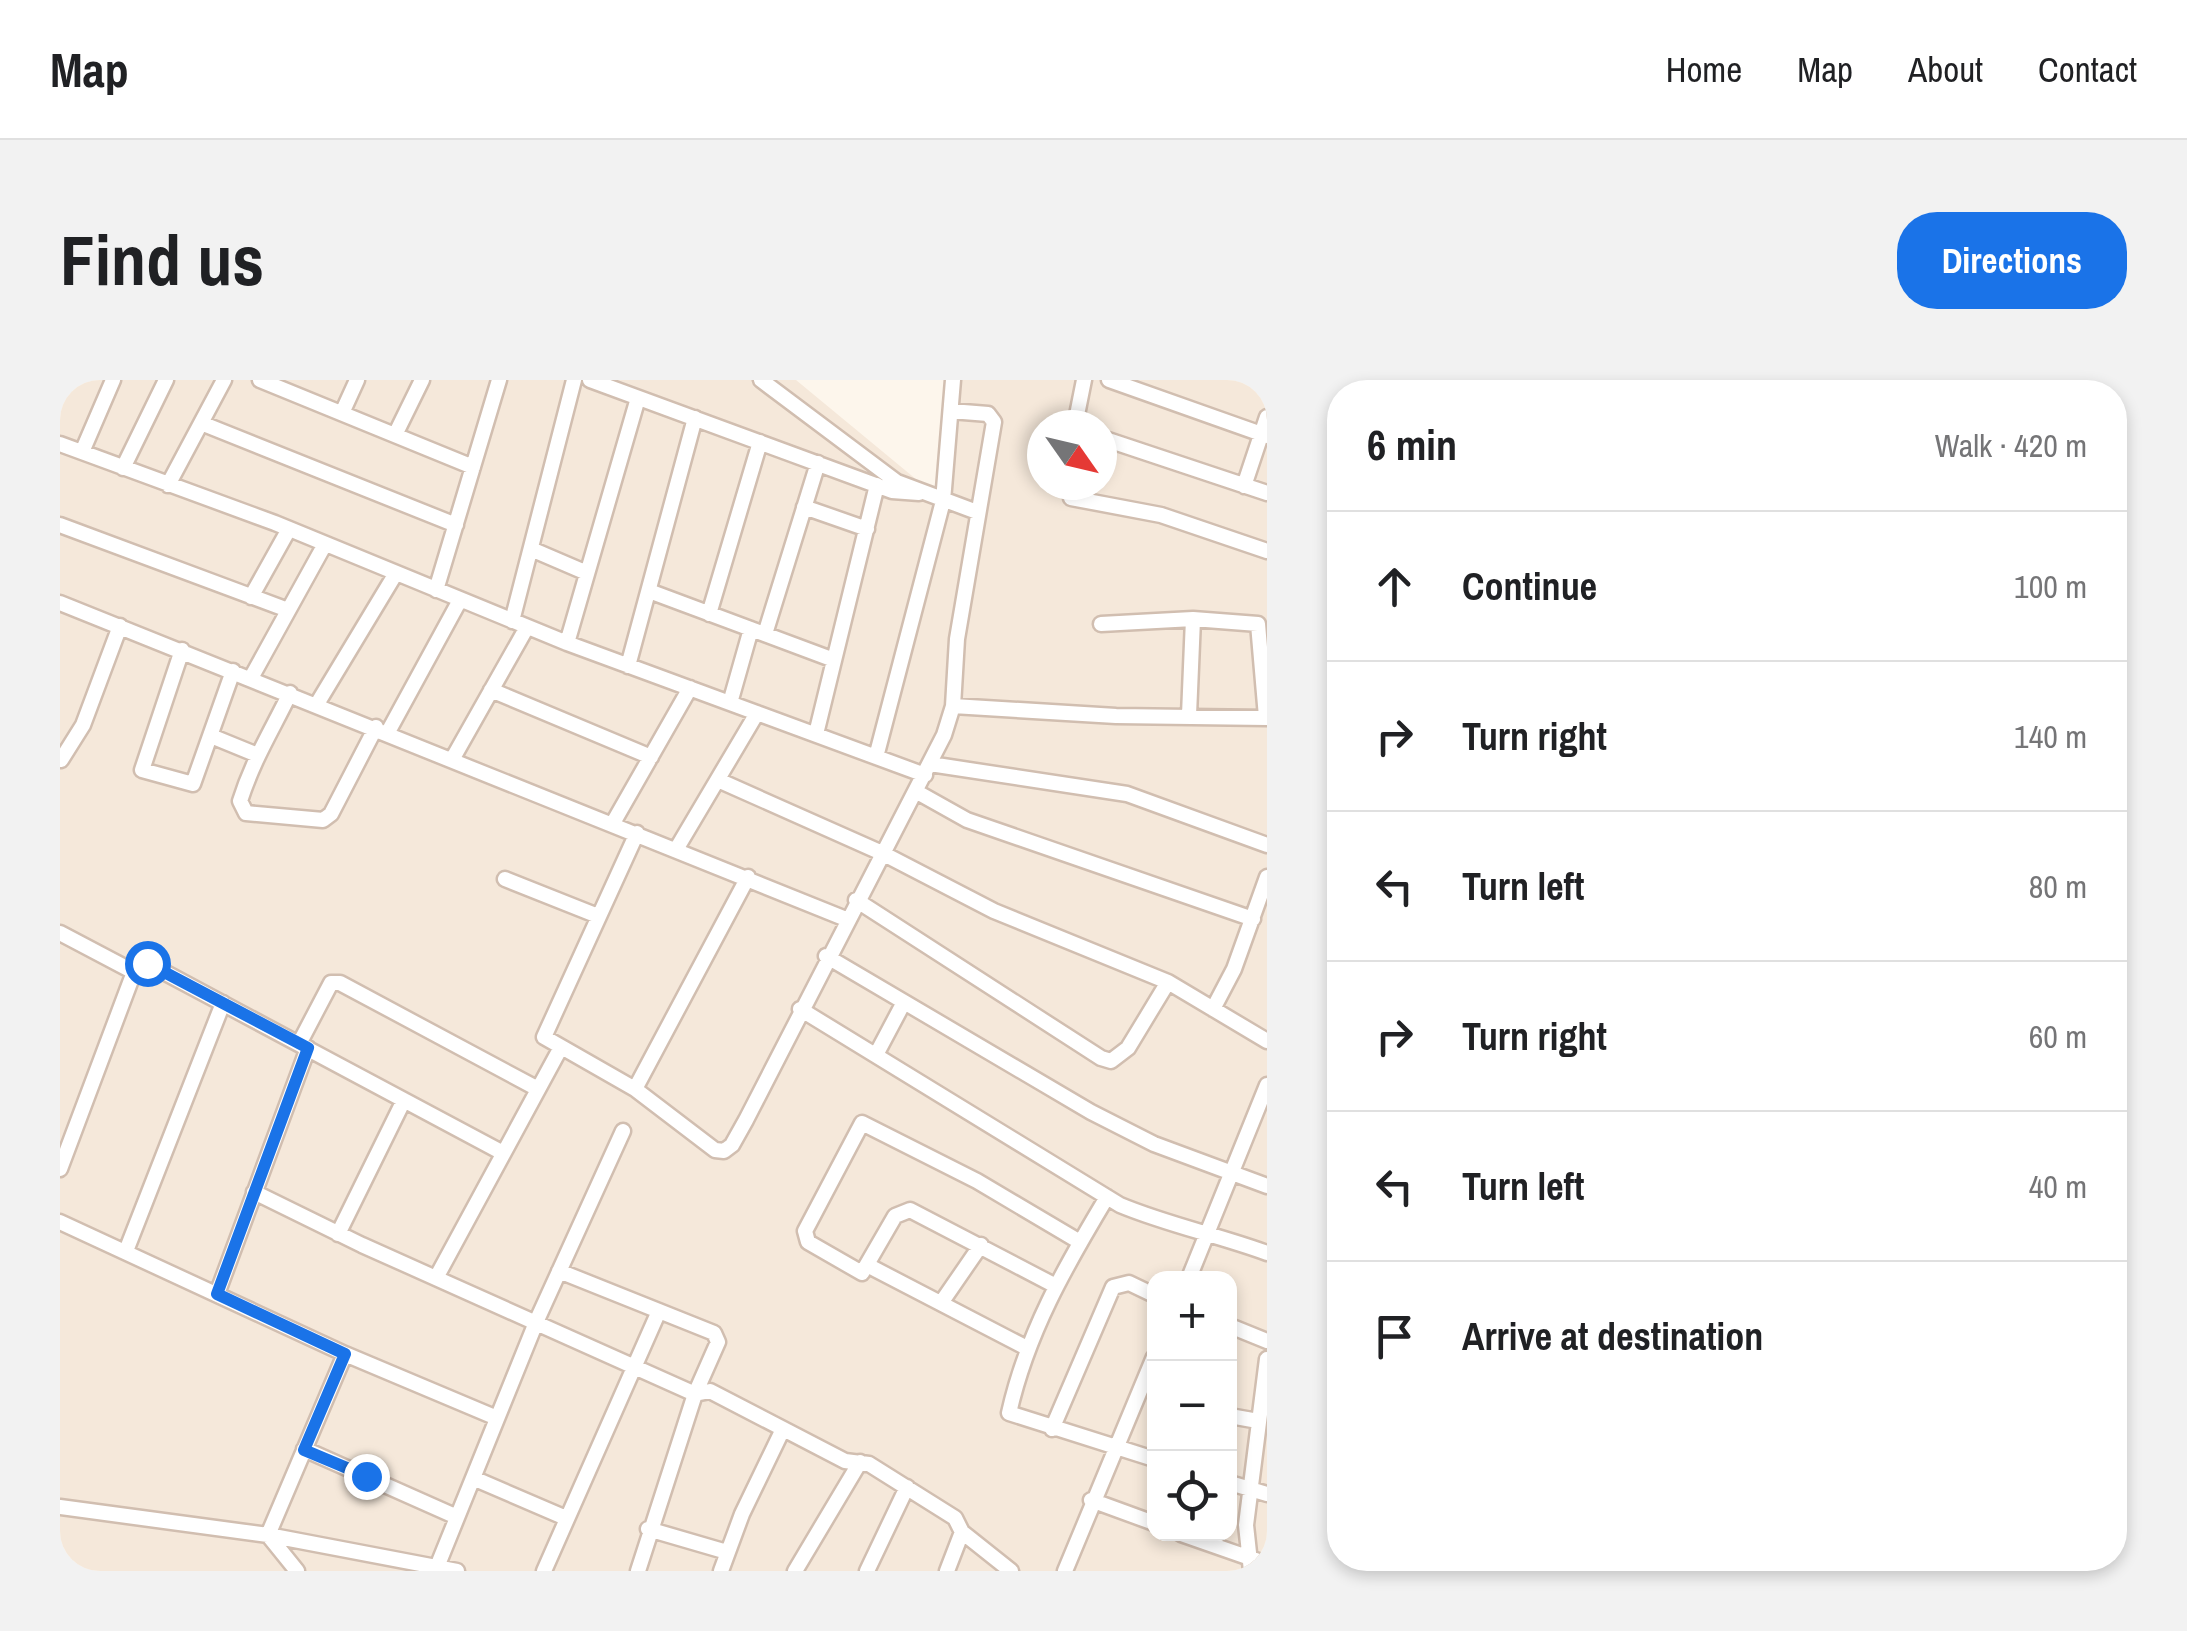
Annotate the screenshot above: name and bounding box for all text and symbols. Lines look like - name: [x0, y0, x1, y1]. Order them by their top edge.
- text: Map: [50, 37, 129, 102]
- text: Home: [1666, 46, 1742, 93]
- text: Map: [1797, 46, 1853, 93]
- text: About: [1908, 46, 1983, 93]
- text: Contact: [2038, 46, 2137, 93]
- button: Directions: [1897, 212, 2127, 309]
- text: Find us: [60, 213, 264, 307]
- north arrow: [1027, 410, 1117, 500]
- text: 6 min: [1367, 417, 1457, 473]
- text: Walk · 420 m: [1935, 424, 2087, 467]
- icon: ahead: [1367, 559, 1422, 614]
- text: Continue: [1462, 561, 1597, 612]
- text: 100 m: [2014, 565, 2087, 608]
- icon: right: [1367, 709, 1422, 764]
- text: Turn right: [1462, 711, 1607, 762]
- text: 140 m: [2014, 715, 2087, 758]
- icon: left: [1367, 859, 1422, 914]
- text: Turn left: [1462, 861, 1584, 912]
- text: 80 m: [2029, 865, 2087, 908]
- route start: [125, 941, 171, 987]
- icon: right: [1367, 1009, 1422, 1064]
- text: Turn right: [1462, 1011, 1607, 1062]
- text: 60 m: [2029, 1015, 2087, 1058]
- icon: left: [1367, 1159, 1422, 1214]
- text: Turn left: [1462, 1161, 1584, 1212]
- text: 40 m: [2029, 1165, 2087, 1208]
- map controls: [1147, 1271, 1237, 1541]
- button: +: [1147, 1271, 1237, 1361]
- icon: arrive: [1367, 1309, 1422, 1364]
- text: Arrive at destination: [1462, 1311, 1763, 1362]
- button: −: [1147, 1361, 1237, 1451]
- button: locate: [1147, 1451, 1237, 1541]
- route end: [344, 1454, 390, 1500]

